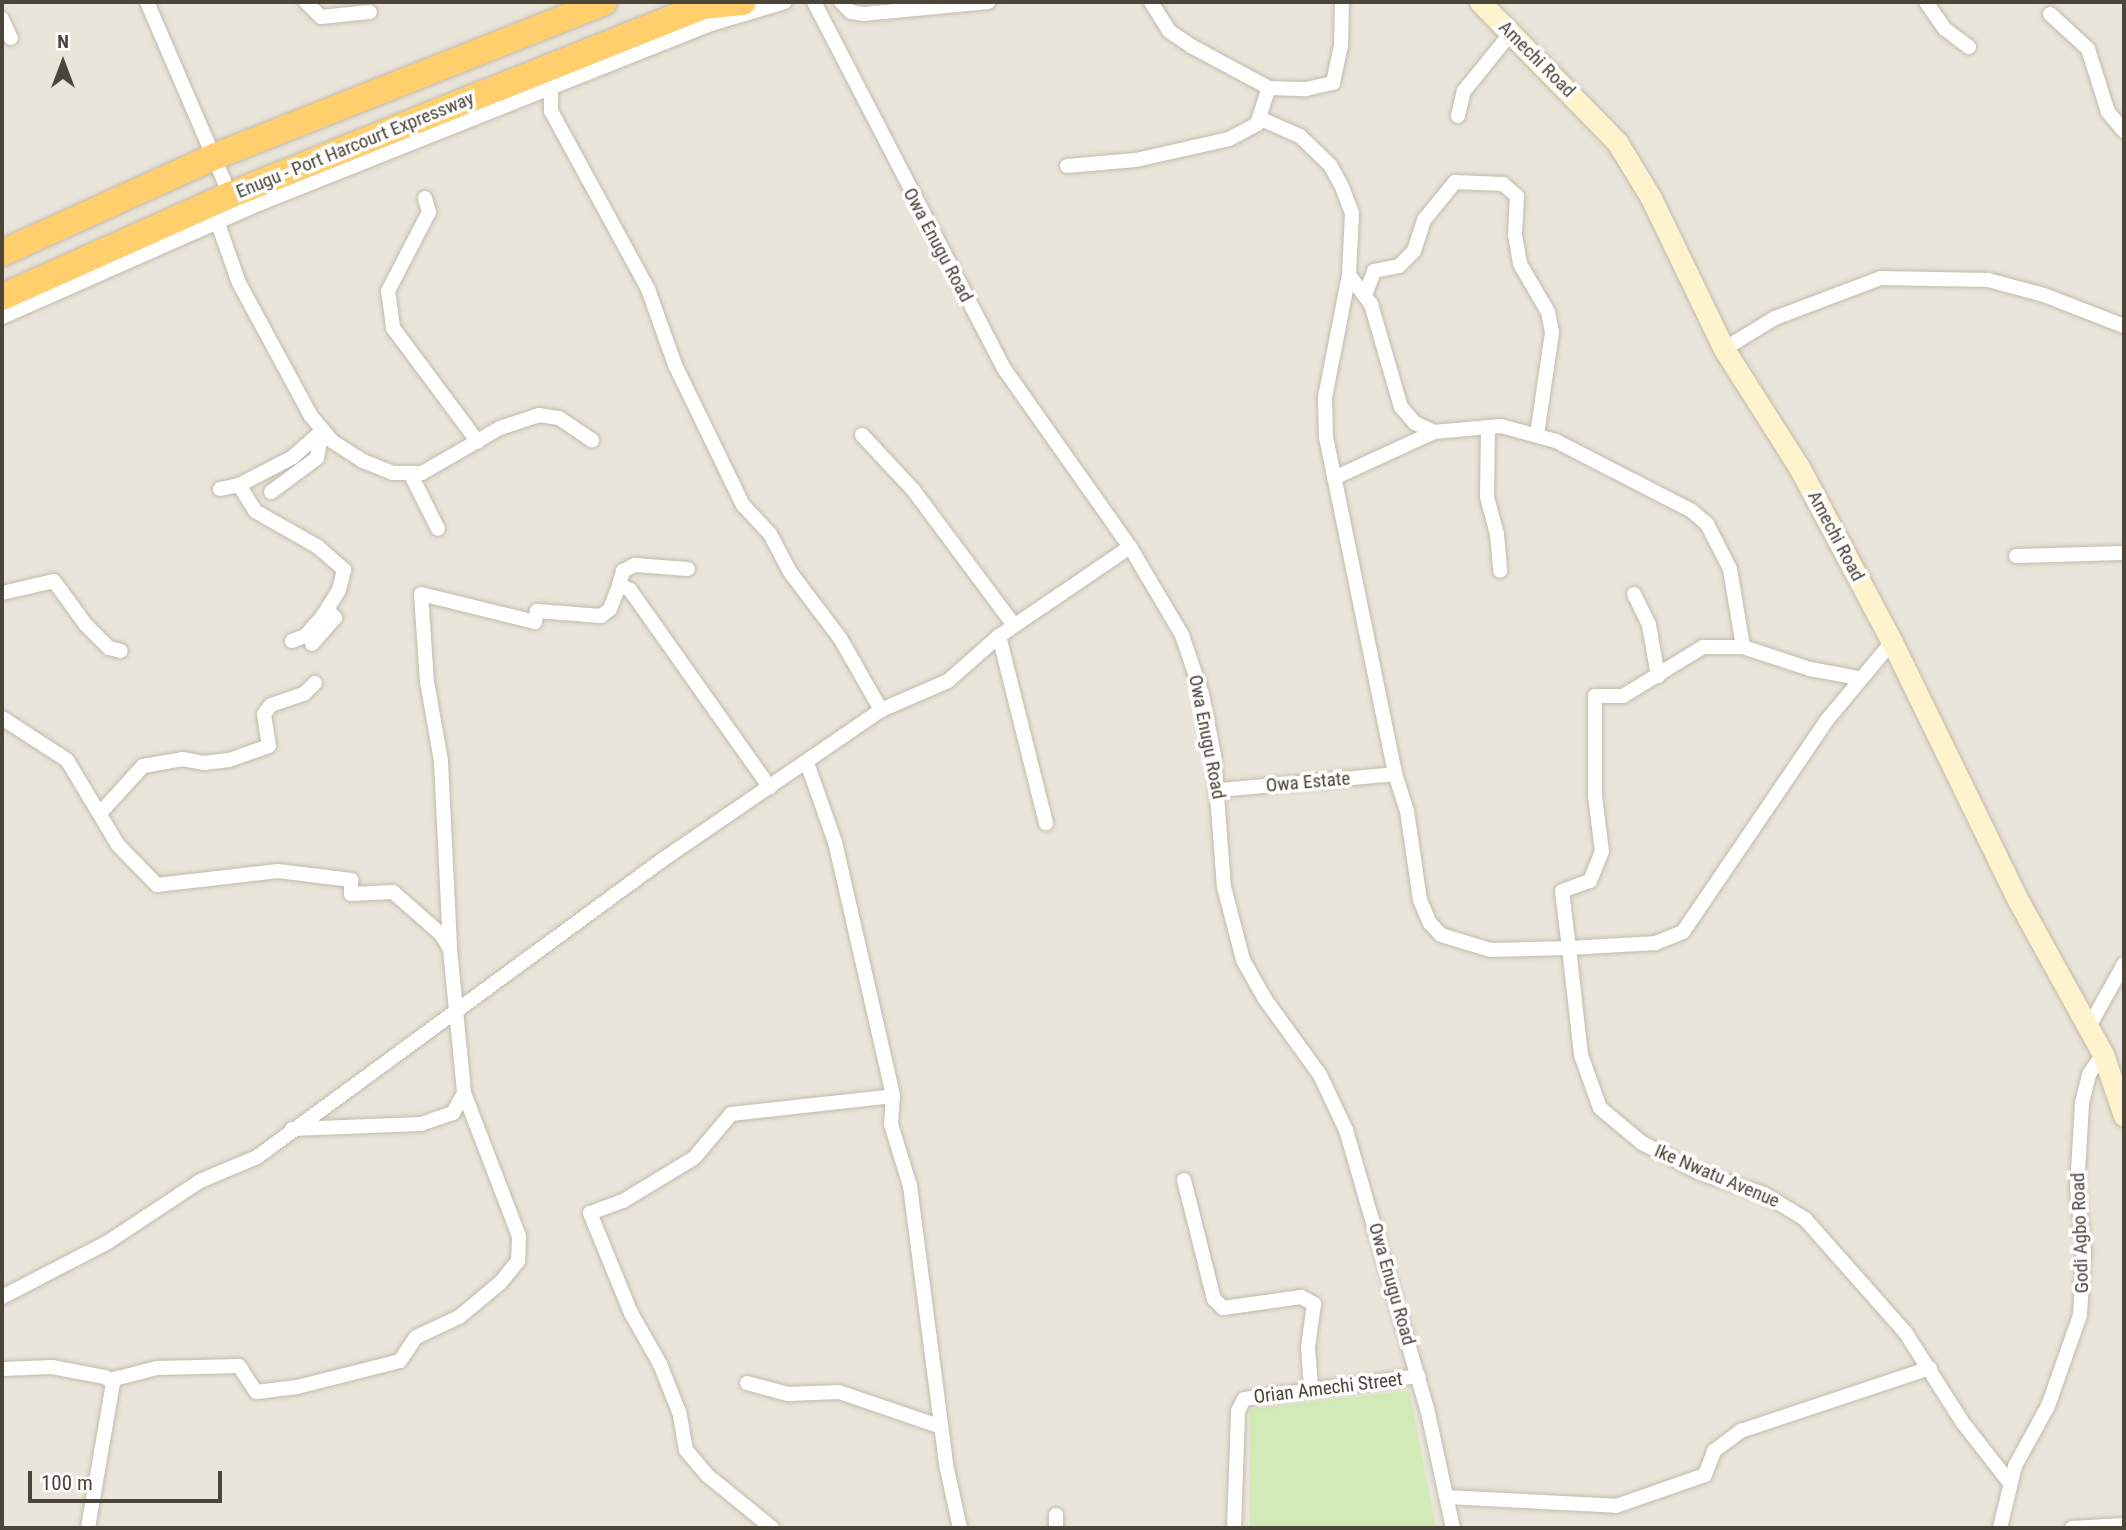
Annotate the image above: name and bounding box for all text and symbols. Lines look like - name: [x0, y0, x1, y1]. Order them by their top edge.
- street label: Amechi Road: [1494, 16, 1580, 102]
- north arrow: [28, 28, 98, 98]
- text: N: [57, 30, 69, 53]
- street label: Enugu - Port Harcourt Expressway: [233, 87, 477, 203]
- street label: Owa Enugu Road: [898, 184, 978, 306]
- street label: Amechi Road: [1803, 487, 1869, 585]
- street label: Owa Enugu Road: [1184, 673, 1230, 801]
- street label: Owa Estate: [1265, 767, 1351, 797]
- street label: Ike Nwatu Avenue: [1651, 1139, 1783, 1213]
- street label: Godi Agbo Road: [2067, 1172, 2093, 1294]
- street label: Owa Enugu Road: [1364, 1220, 1420, 1348]
- street label: Orian Amechi Street: [1252, 1368, 1404, 1408]
- scale bar: [32, 1456, 226, 1500]
- text: 100 m: [41, 1471, 93, 1495]

